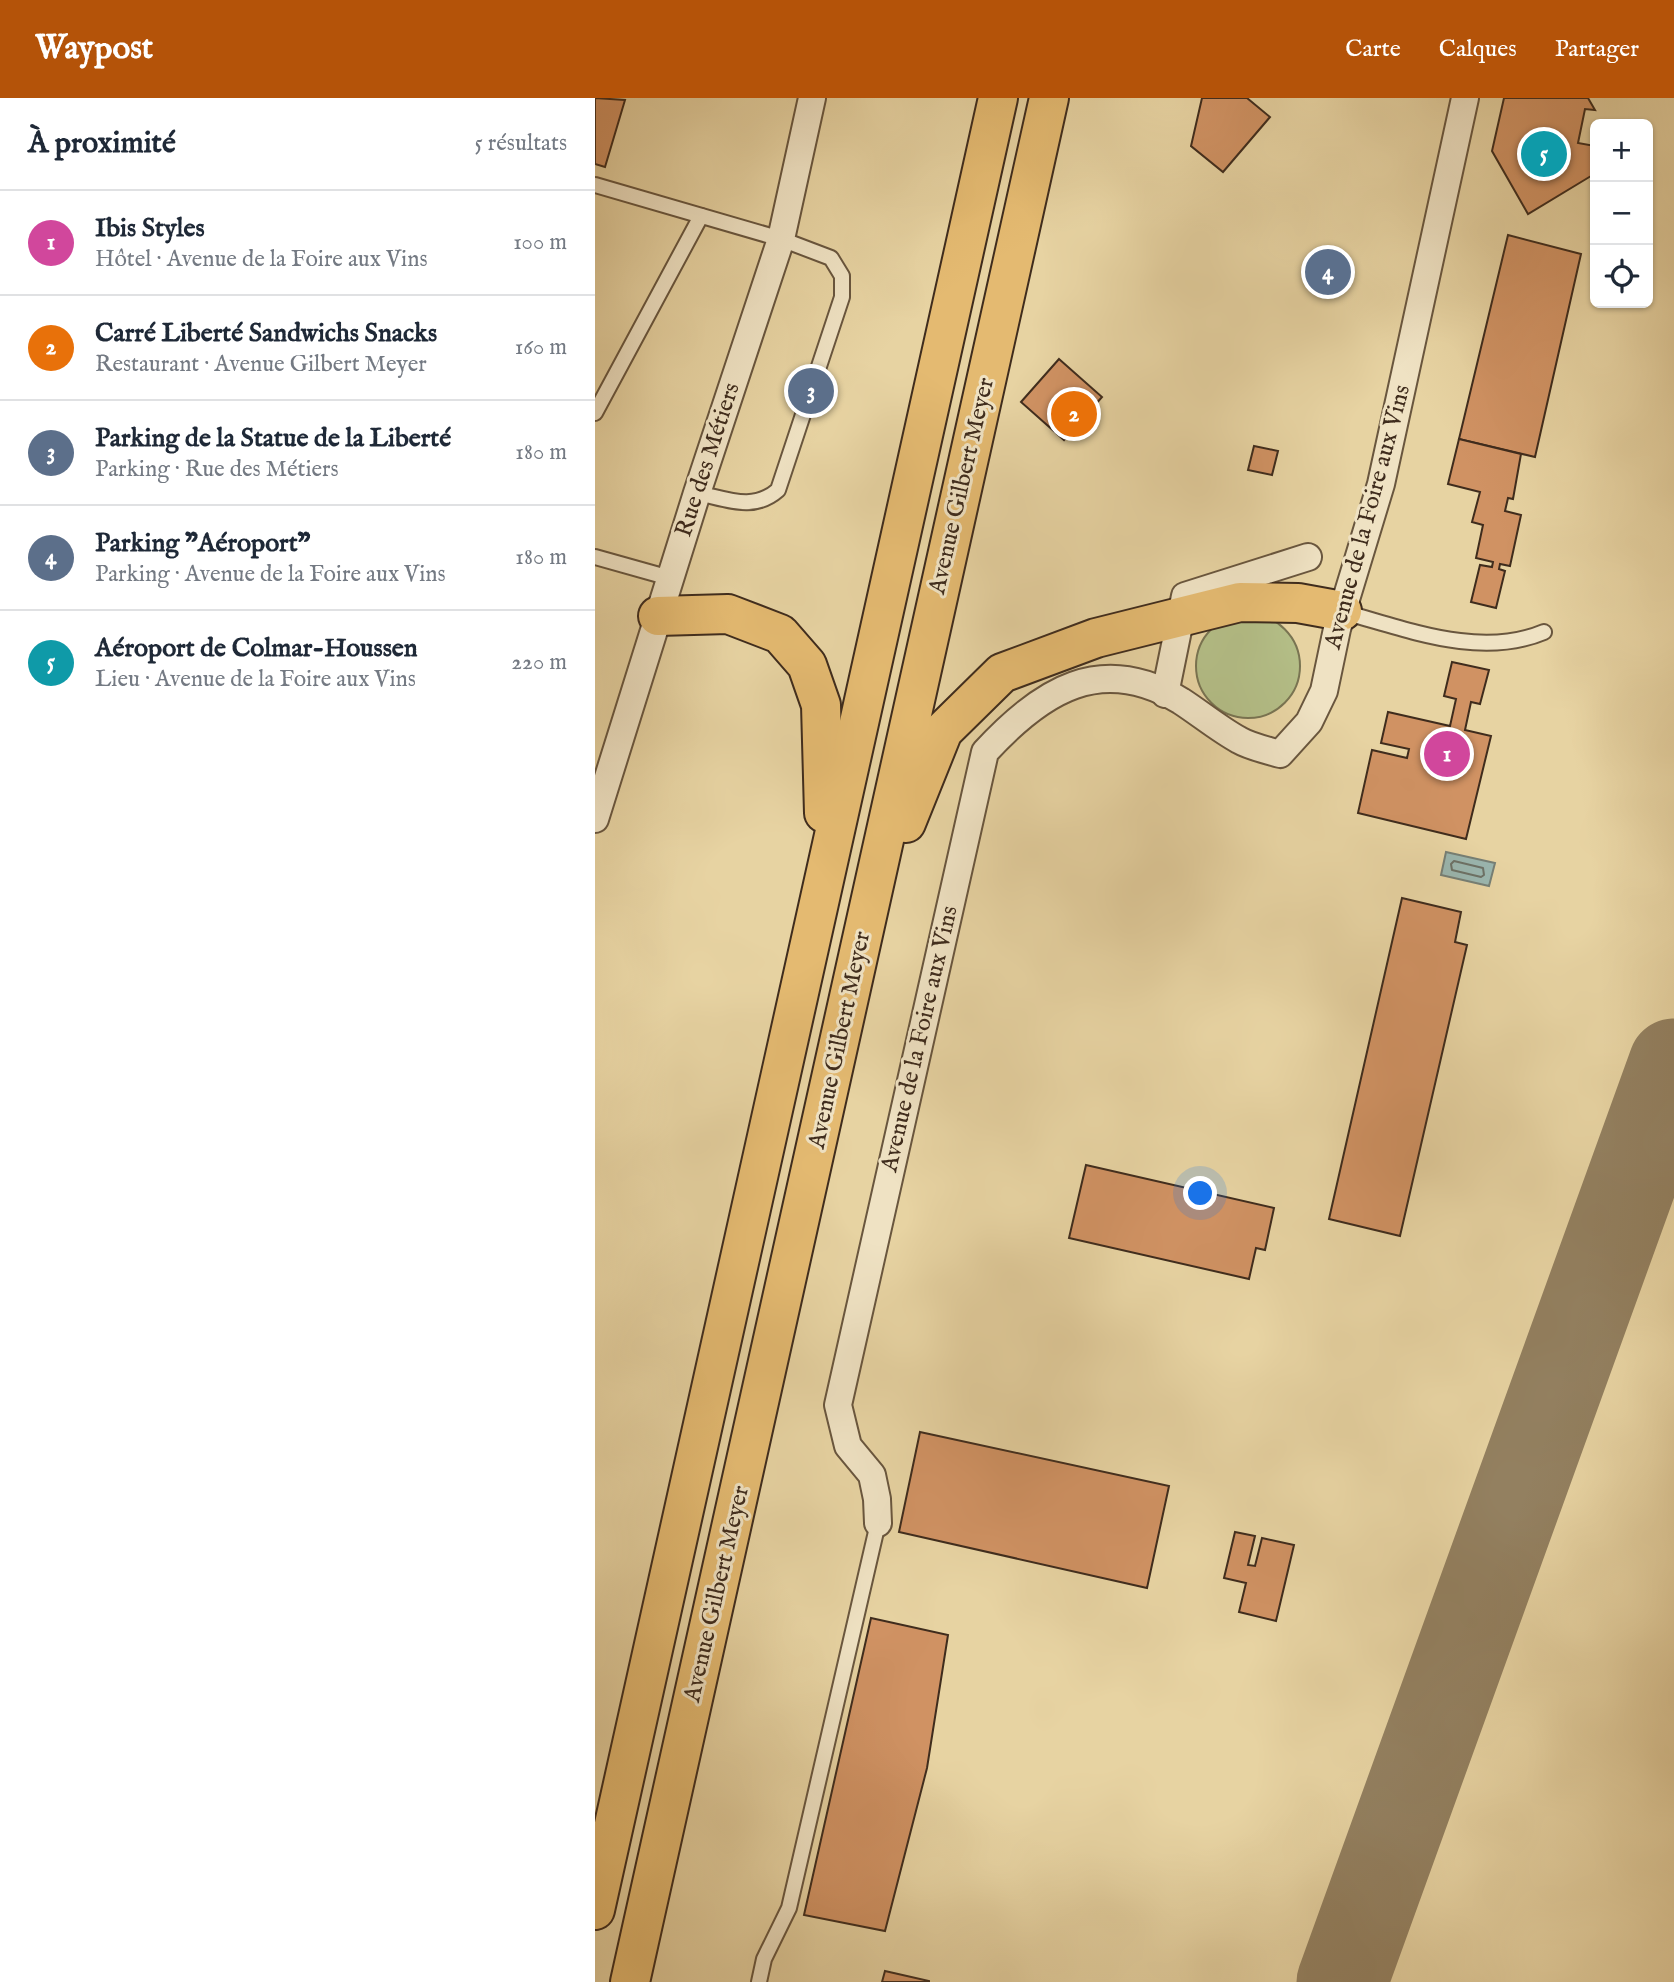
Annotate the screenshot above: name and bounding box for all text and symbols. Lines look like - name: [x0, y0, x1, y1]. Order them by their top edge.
- text: Waypost: [35, 28, 153, 70]
- text: Carte: [1345, 34, 1401, 65]
- text: Calques: [1439, 34, 1517, 65]
- text: Partager: [1555, 34, 1639, 65]
- map controls: [1590, 119, 1653, 308]
- button: +: [1590, 119, 1653, 182]
- text: À proximité: [28, 125, 176, 163]
- pin: 5: [1521, 128, 1567, 180]
- text: 5 résultats: [475, 129, 567, 158]
- button: −: [1590, 182, 1653, 245]
- text: Ibis Styles: [95, 212, 205, 245]
- text: 1: [47, 228, 55, 257]
- text: 100 m: [513, 228, 567, 257]
- text: Hôtel · Avenue de la Foire aux Vins: [95, 245, 428, 274]
- button: locate: [1590, 245, 1653, 308]
- pin: 4: [1305, 246, 1351, 298]
- text: Carré Liberté Sandwichs Snacks: [95, 317, 437, 350]
- text: 2: [46, 333, 56, 362]
- text: 160 m: [515, 333, 567, 362]
- text: Restaurant · Avenue Gilbert Meyer: [95, 350, 427, 379]
- pin: 3: [788, 365, 834, 417]
- street label: Avenue Gilbert Meyer: [922, 374, 1002, 598]
- street label: Rue des Métiers: [668, 379, 748, 541]
- street label: Avenue de la Foire aux Vins: [1318, 382, 1418, 653]
- pin: 2: [1051, 388, 1097, 440]
- text: Parking de la Statue de la Liberté: [95, 422, 451, 455]
- text: 3: [47, 438, 55, 467]
- text: 180 m: [515, 438, 567, 467]
- text: Parking · Rue des Métiers: [95, 455, 339, 484]
- text: Parking "Aéroport": [95, 527, 311, 560]
- text: 4: [45, 543, 57, 572]
- text: 180 m: [515, 543, 567, 572]
- text: Parking · Avenue de la Foire aux Vins: [95, 560, 446, 589]
- text: Aéroport de Colmar-Houssen: [95, 632, 418, 665]
- text: 5: [47, 648, 55, 677]
- text: 220 m: [511, 648, 567, 677]
- text: Lieu · Avenue de la Foire aux Vins: [95, 665, 416, 694]
- pin: 1: [1424, 728, 1470, 780]
- street label: Avenue de la Foire aux Vins: [874, 903, 966, 1176]
- street label: Avenue Gilbert Meyer: [802, 928, 878, 1153]
- your location: [1183, 1176, 1217, 1210]
- street label: Avenue Gilbert Meyer: [677, 1482, 757, 1706]

